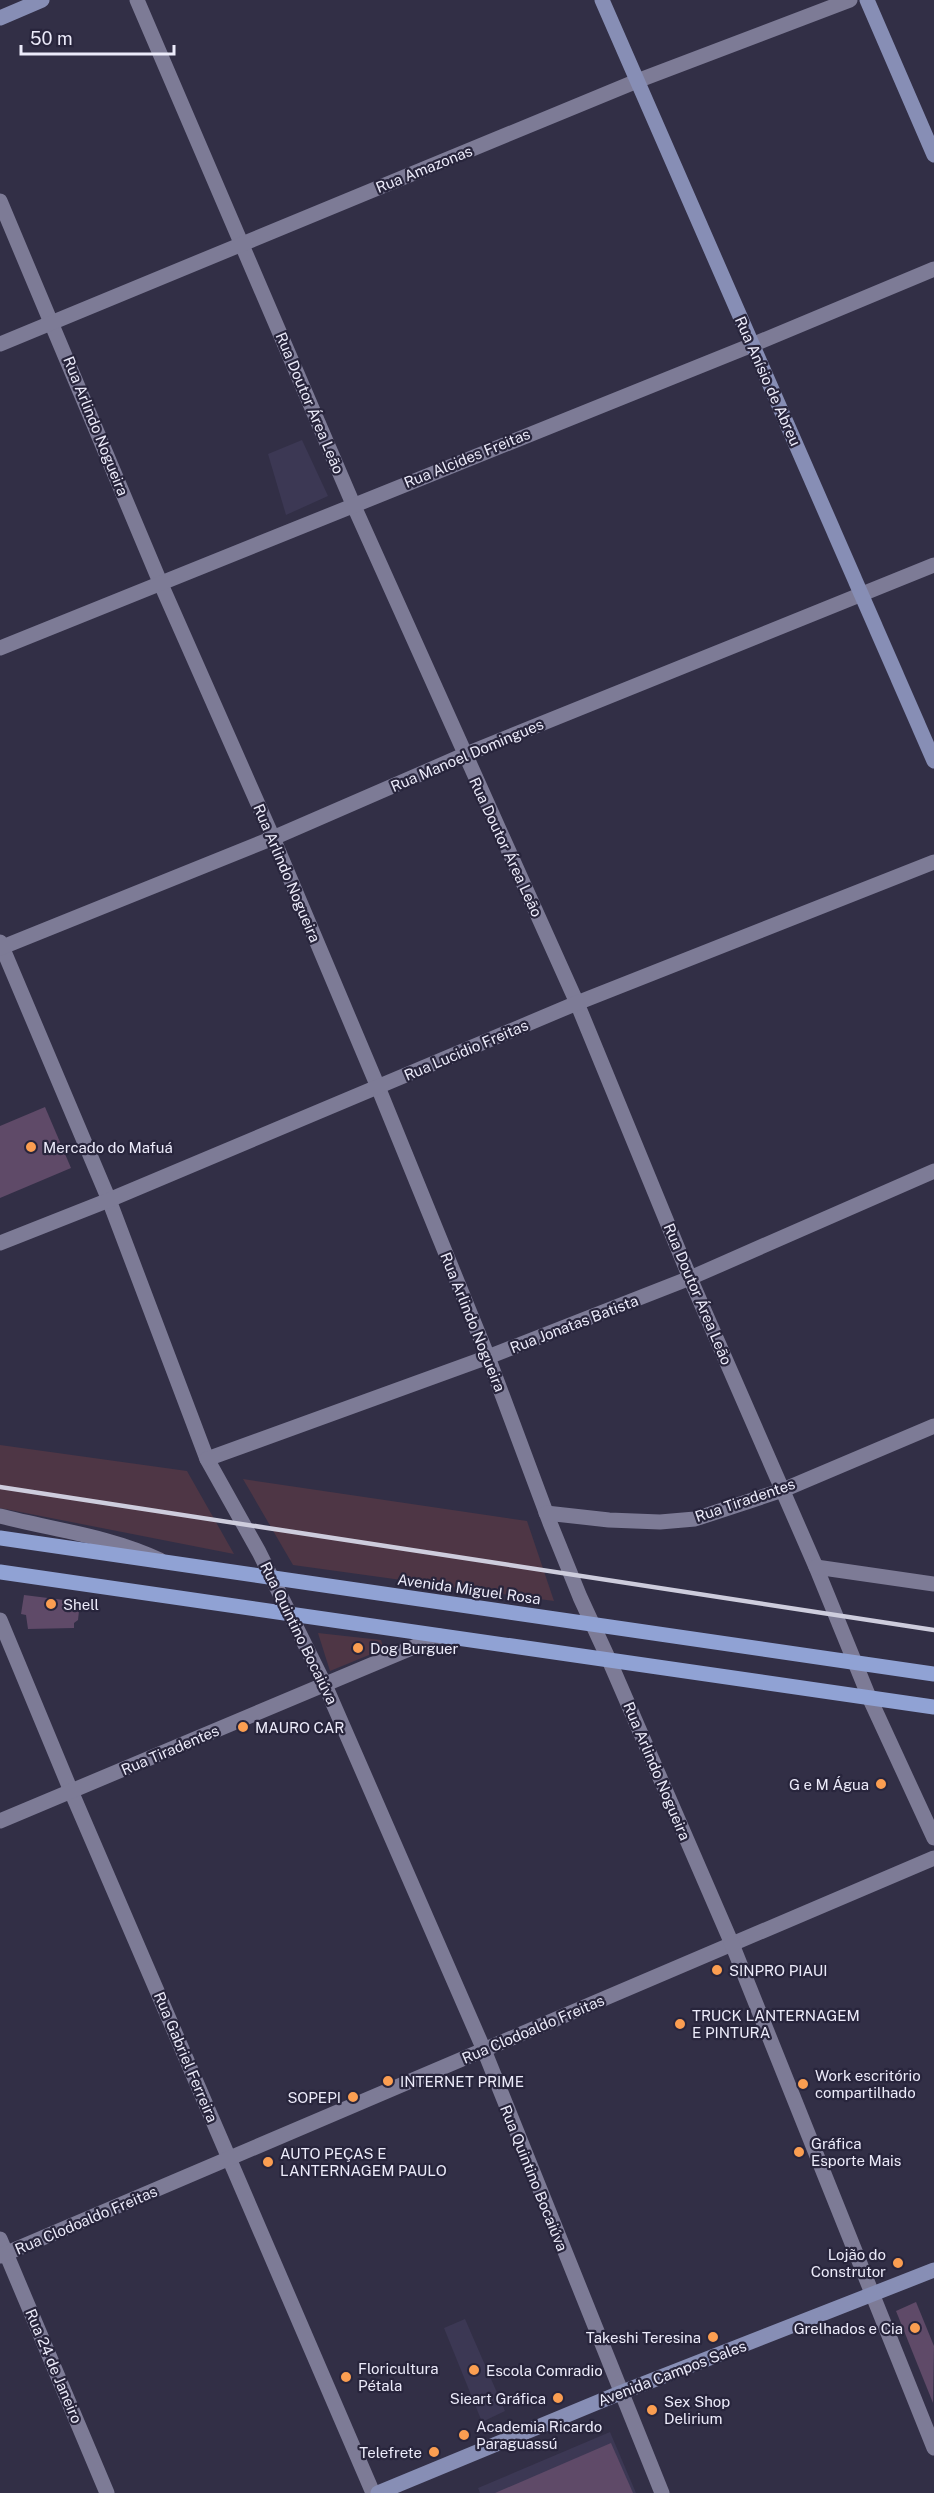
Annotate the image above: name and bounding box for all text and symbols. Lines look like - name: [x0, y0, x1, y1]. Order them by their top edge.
- scale bar: [21, 18, 174, 56]
- text: 50 m: [30, 28, 73, 49]
- street label: Rua Amazonas: [373, 142, 475, 196]
- street label: Rua Anísio de Abreu: [732, 313, 804, 449]
- street label: Rua Doutor Área Leão: [272, 330, 348, 476]
- street label: Rua Arlindo Nogueira: [60, 354, 132, 498]
- street label: Rua Alcides Freitas: [402, 425, 532, 491]
- street label: Rua Manoel Domingues: [388, 715, 546, 795]
- street label: Rua Doutor Área Leão: [466, 774, 546, 920]
- street label: Rua Arlindo Nogueira: [250, 801, 324, 945]
- street label: Rua Lucidio Freitas: [401, 1016, 531, 1084]
- place label: Mercado do Mafuá: [43, 1139, 173, 1156]
- marker: Mercado do Mafuá: [24, 1140, 38, 1154]
- street label: Rua Doutor Área Leão: [660, 1221, 736, 1367]
- street label: Rua Arlindo Nogueira: [437, 1250, 509, 1394]
- street label: Rua Jonatas Batista: [508, 1292, 640, 1356]
- street label: Rua Tiradentes: [693, 1475, 797, 1525]
- street label: Rua Quintino Bocaiúva: [257, 1559, 341, 1707]
- street label: Avenida Miguel Rosa: [396, 1571, 542, 1607]
- place label: Shell: [63, 1596, 99, 1613]
- marker: Shell: [44, 1597, 58, 1611]
- place label: Dog Burguer: [370, 1640, 459, 1657]
- marker: Dog Burguer: [351, 1641, 365, 1655]
- street label: Rua Arlindo Nogueira: [620, 1699, 694, 1843]
- place label: MAURO CAR: [255, 1719, 344, 1736]
- marker: MAURO CAR: [236, 1720, 250, 1734]
- street label: Rua Tiradentes: [118, 1722, 222, 1778]
- place label: G e M Água: [789, 1776, 869, 1793]
- marker: G e M Água: [874, 1777, 888, 1791]
- place label: SINPRO PIAUI: [729, 1962, 827, 1979]
- marker: SINPRO PIAUI: [710, 1963, 724, 1977]
- street label: Rua Gabriel Ferreira: [151, 1989, 221, 2125]
- street label: Rua Clodoaldo Freitas: [459, 1991, 607, 2067]
- place label: TRUCK LANTERNAGEM E PINTURA: [692, 2007, 860, 2041]
- marker: TRUCK LANTERNAGEM E PINTURA: [673, 2017, 687, 2031]
- place label: Work escritório compartilhado: [815, 2067, 921, 2101]
- place label: INTERNET PRIME: [400, 2073, 524, 2090]
- marker: INTERNET PRIME: [381, 2074, 395, 2088]
- marker: Work escritório compartilhado: [796, 2077, 810, 2091]
- place label: SOPEPI: [287, 2089, 341, 2106]
- marker: SOPEPI: [346, 2090, 360, 2104]
- street label: Rua Quintino Bocaiúva: [497, 2102, 571, 2254]
- place label: Gráfica Esporte Mais: [811, 2135, 901, 2169]
- place label: AUTO PEÇAS E LANTERNAGEM PAULO: [280, 2145, 447, 2179]
- marker: Gráfica Esporte Mais: [792, 2145, 806, 2159]
- marker: AUTO PEÇAS E LANTERNAGEM PAULO: [261, 2155, 275, 2169]
- street label: Rua Clodoaldo Freitas: [12, 2182, 160, 2258]
- place label: Lojão do Construtor: [811, 2246, 886, 2280]
- marker: Lojão do Construtor: [891, 2256, 905, 2270]
- street label: Rua 24 de Janeiro: [22, 2306, 86, 2426]
- place label: Grelhados e Cia: [794, 2320, 903, 2337]
- marker: Grelhados e Cia: [908, 2321, 922, 2335]
- place label: Takeshi Teresina: [586, 2329, 701, 2346]
- marker: Takeshi Teresina: [706, 2330, 720, 2344]
- street label: Avenida Campos Sales: [595, 2337, 749, 2409]
- place label: Floricultura Pétala: [358, 2360, 439, 2394]
- place label: Escola Comradio: [486, 2362, 603, 2379]
- marker: Escola Comradio: [467, 2363, 481, 2377]
- marker: Floricultura Pétala: [339, 2370, 353, 2384]
- place label: Sieart Gráfica: [450, 2390, 546, 2407]
- marker: Sieart Gráfica: [551, 2391, 565, 2405]
- place label: Sex Shop Delirium: [664, 2393, 730, 2427]
- marker: Sex Shop Delirium: [645, 2403, 659, 2417]
- place label: Academia Ricardo Paraguassú: [476, 2418, 602, 2452]
- marker: Academia Ricardo Paraguassú: [457, 2428, 471, 2442]
- place label: Telefrete: [359, 2444, 422, 2461]
- marker: Telefrete: [427, 2445, 441, 2459]

